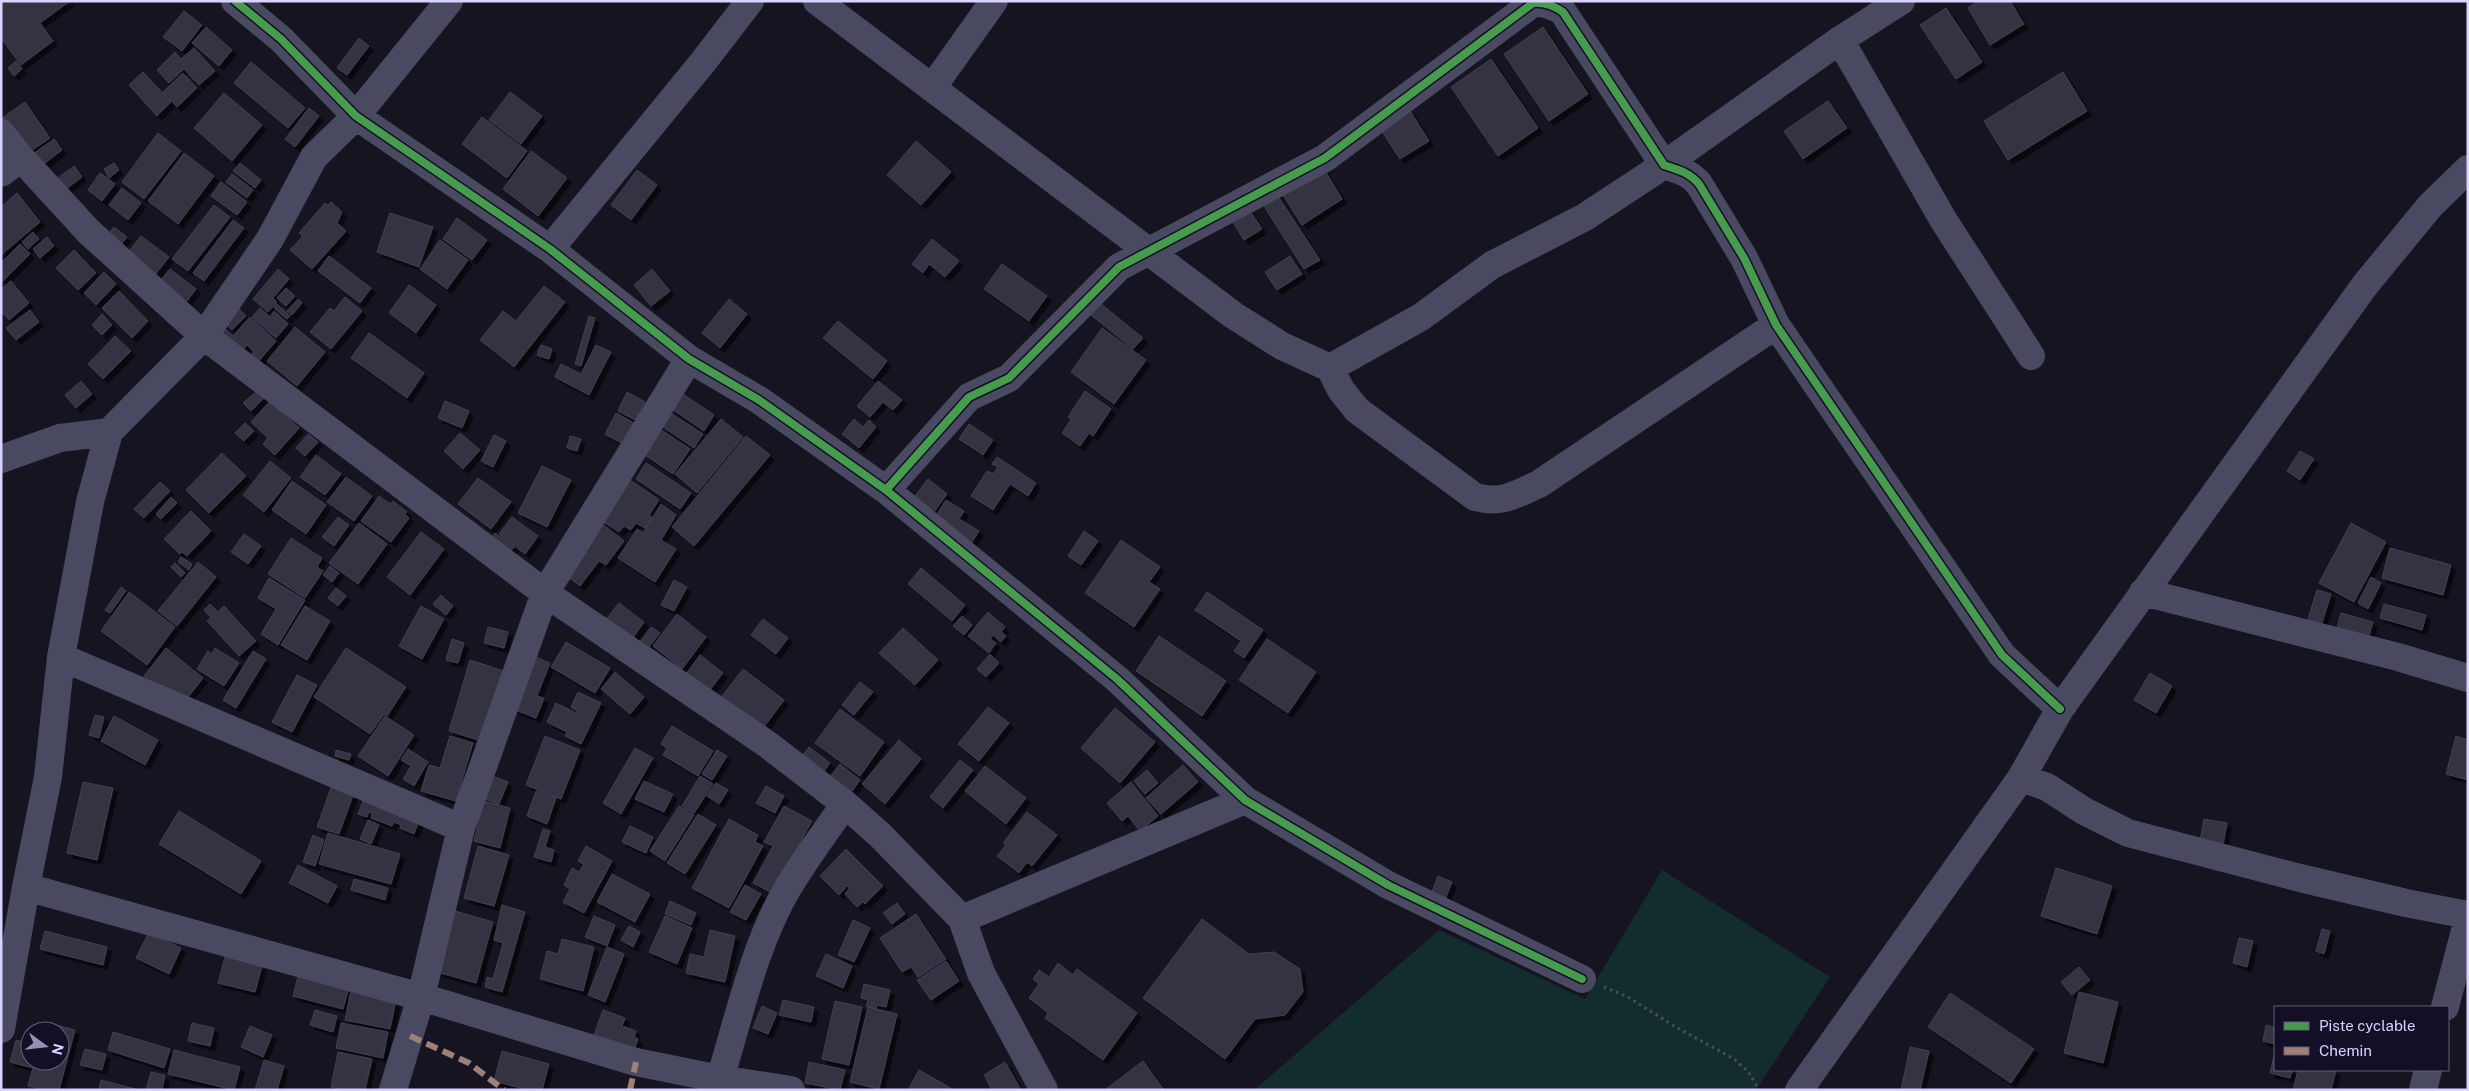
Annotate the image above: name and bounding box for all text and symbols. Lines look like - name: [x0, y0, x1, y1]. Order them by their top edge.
- legend: [2274, 1006, 2449, 1071]
- text: Piste cyclable: [2319, 1017, 2416, 1034]
- north arrow: [20, 1021, 70, 1071]
- text: N: [48, 1042, 67, 1057]
- text: Chemin: [2319, 1042, 2372, 1059]

